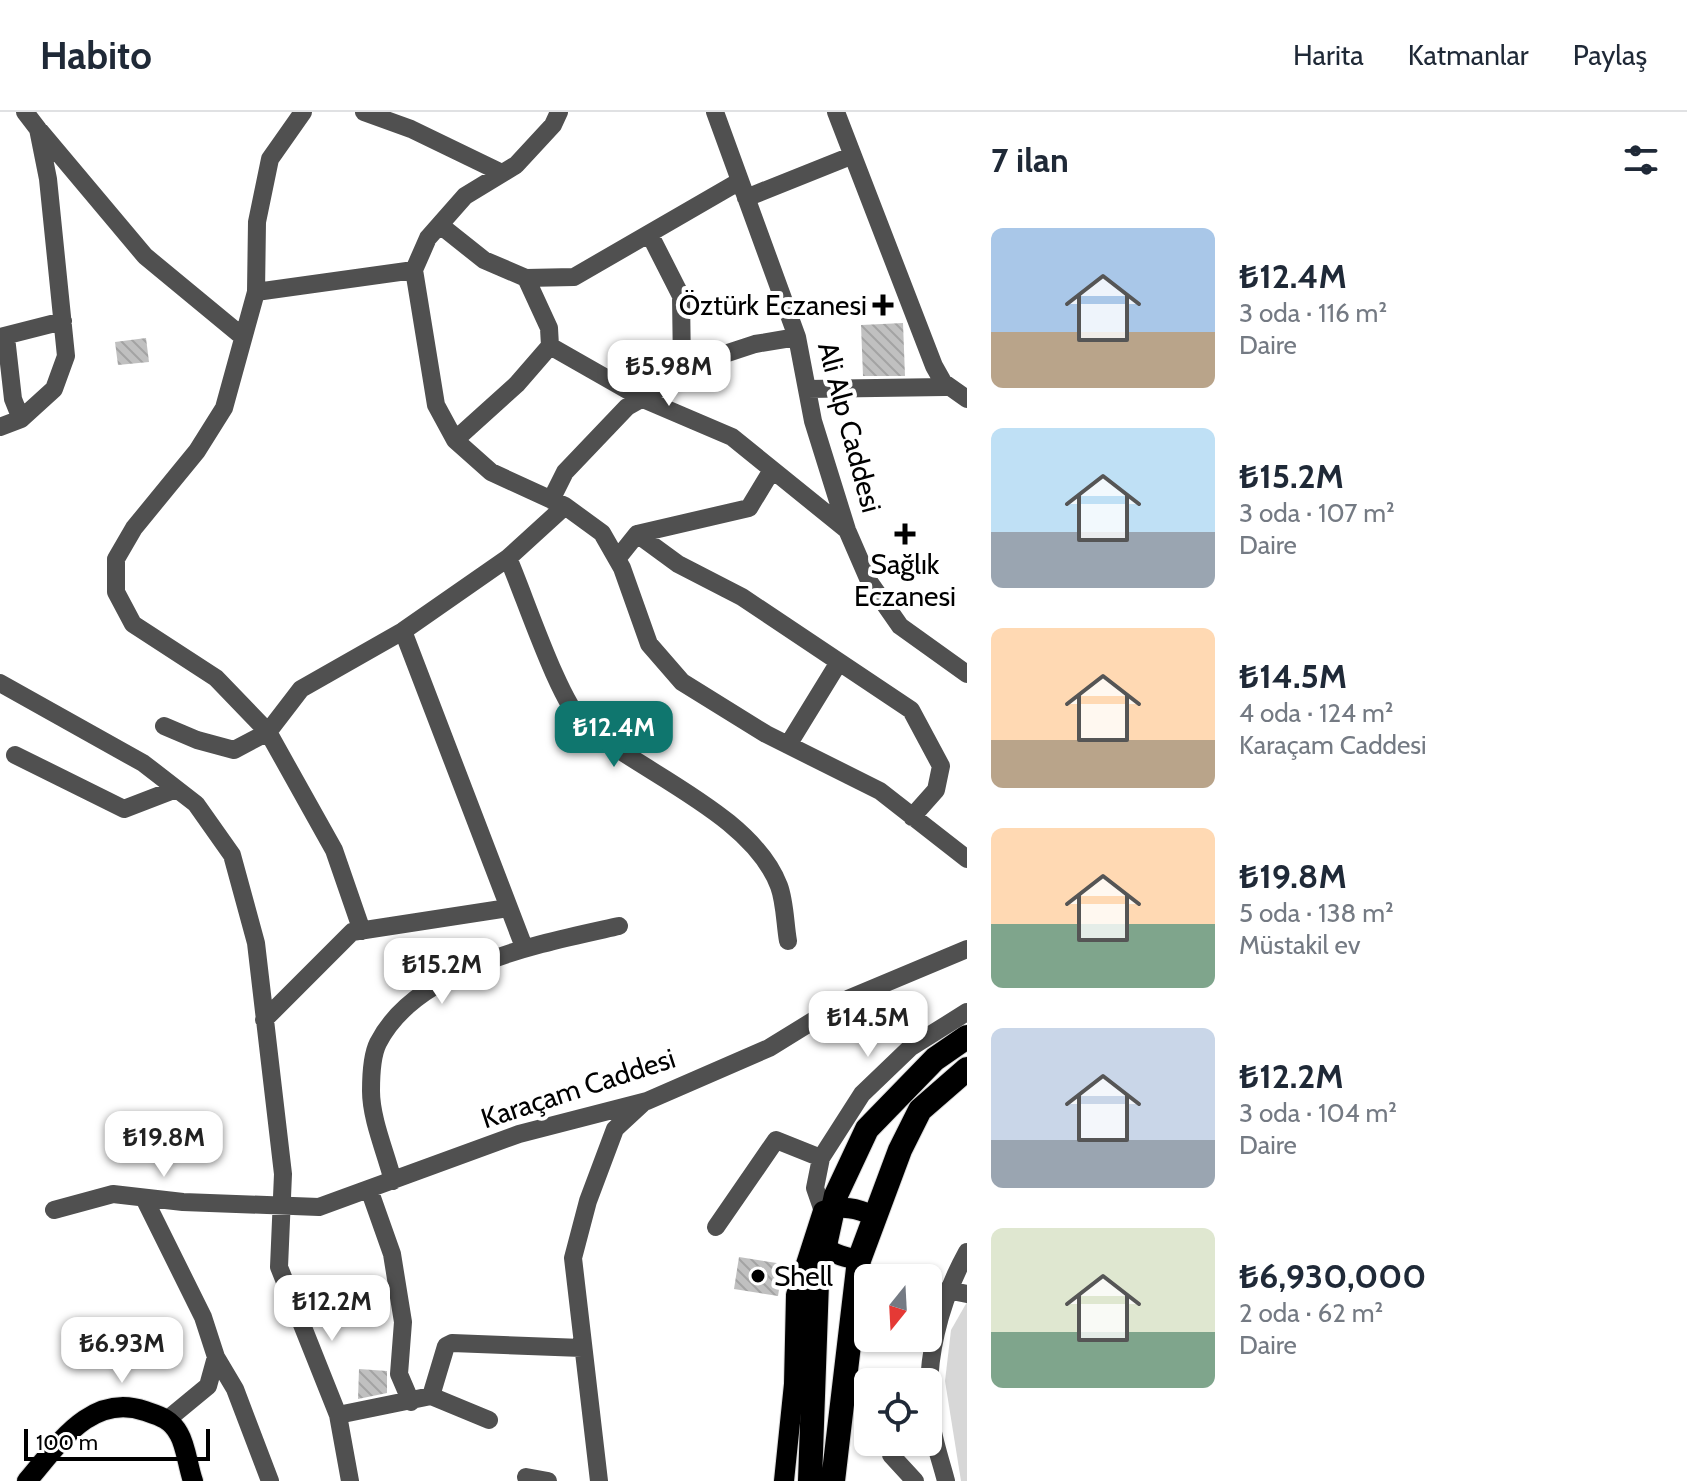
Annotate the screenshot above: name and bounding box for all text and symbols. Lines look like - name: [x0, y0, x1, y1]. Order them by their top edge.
- text: Habito: [40, 32, 152, 79]
- text: Harita: [1293, 38, 1364, 72]
- text: Katmanlar: [1408, 38, 1529, 72]
- text: Paylaş: [1573, 38, 1647, 72]
- icon: filters: [1619, 138, 1663, 182]
- text: 7 ilan: [991, 139, 1069, 181]
- text: ₺12.4M: [1239, 255, 1347, 297]
- icon: home: [1055, 260, 1151, 356]
- place label: Öztürk Eczanesi: [679, 288, 867, 322]
- marker: Öztürk Eczanesi: [874, 296, 892, 314]
- text: 3 oda · 116 m²: [1239, 297, 1387, 329]
- text: Daire: [1239, 329, 1297, 361]
- street label: Ali Alp Caddesi: [811, 338, 889, 516]
- pin: ₺5.98M: [604, 340, 734, 408]
- text: ₺5.98M: [626, 350, 712, 382]
- text: ₺15.2M: [1239, 455, 1344, 497]
- icon: home: [1055, 460, 1151, 556]
- text: 3 oda · 107 m²: [1239, 497, 1395, 529]
- marker: Sağlık Eczanesi: [896, 525, 914, 543]
- text: Daire: [1239, 529, 1297, 561]
- place label: Sağlık Eczanesi: [854, 547, 956, 613]
- text: ₺14.5M: [1239, 655, 1347, 697]
- icon: home: [1055, 660, 1151, 756]
- text: 4 oda · 124 m²: [1239, 697, 1393, 729]
- pin: ₺12.4M: [549, 701, 679, 769]
- text: ₺12.4M: [573, 711, 655, 743]
- text: Karaçam Caddesi: [1239, 729, 1427, 761]
- text: ₺19.8M: [1239, 855, 1347, 897]
- icon: home: [1055, 860, 1151, 956]
- text: 5 oda · 138 m²: [1239, 897, 1394, 929]
- text: Müstakil ev: [1239, 929, 1361, 961]
- pin: ₺15.2M: [377, 938, 507, 1006]
- text: ₺15.2M: [402, 948, 482, 980]
- pin: ₺14.5M: [803, 991, 933, 1059]
- text: ₺14.5M: [827, 1001, 909, 1033]
- street label: Karaçam Caddesi: [477, 1041, 679, 1135]
- text: ₺12.2M: [1239, 1055, 1344, 1097]
- icon: home: [1055, 1060, 1151, 1156]
- text: 3 oda · 104 m²: [1239, 1097, 1397, 1129]
- pin: ₺19.8M: [99, 1111, 229, 1179]
- text: ₺19.8M: [123, 1121, 205, 1153]
- text: Daire: [1239, 1129, 1297, 1161]
- text: ₺6,930,000: [1239, 1255, 1426, 1297]
- place label: Shell: [774, 1259, 833, 1293]
- icon: home: [1055, 1260, 1151, 1356]
- north arrow: [854, 1264, 942, 1352]
- map controls: [854, 1264, 942, 1456]
- marker: Shell: [749, 1267, 767, 1285]
- pin: ₺12.2M: [267, 1275, 397, 1343]
- text: ₺12.2M: [292, 1285, 372, 1317]
- text: 2 oda · 62 m²: [1239, 1297, 1383, 1329]
- pin: ₺6.93M: [57, 1317, 187, 1385]
- text: ₺6.93M: [79, 1327, 165, 1359]
- text: Daire: [1239, 1329, 1297, 1361]
- button: locate: [854, 1368, 942, 1456]
- scale bar: [24, 1425, 210, 1461]
- text: 100 m: [36, 1429, 98, 1456]

